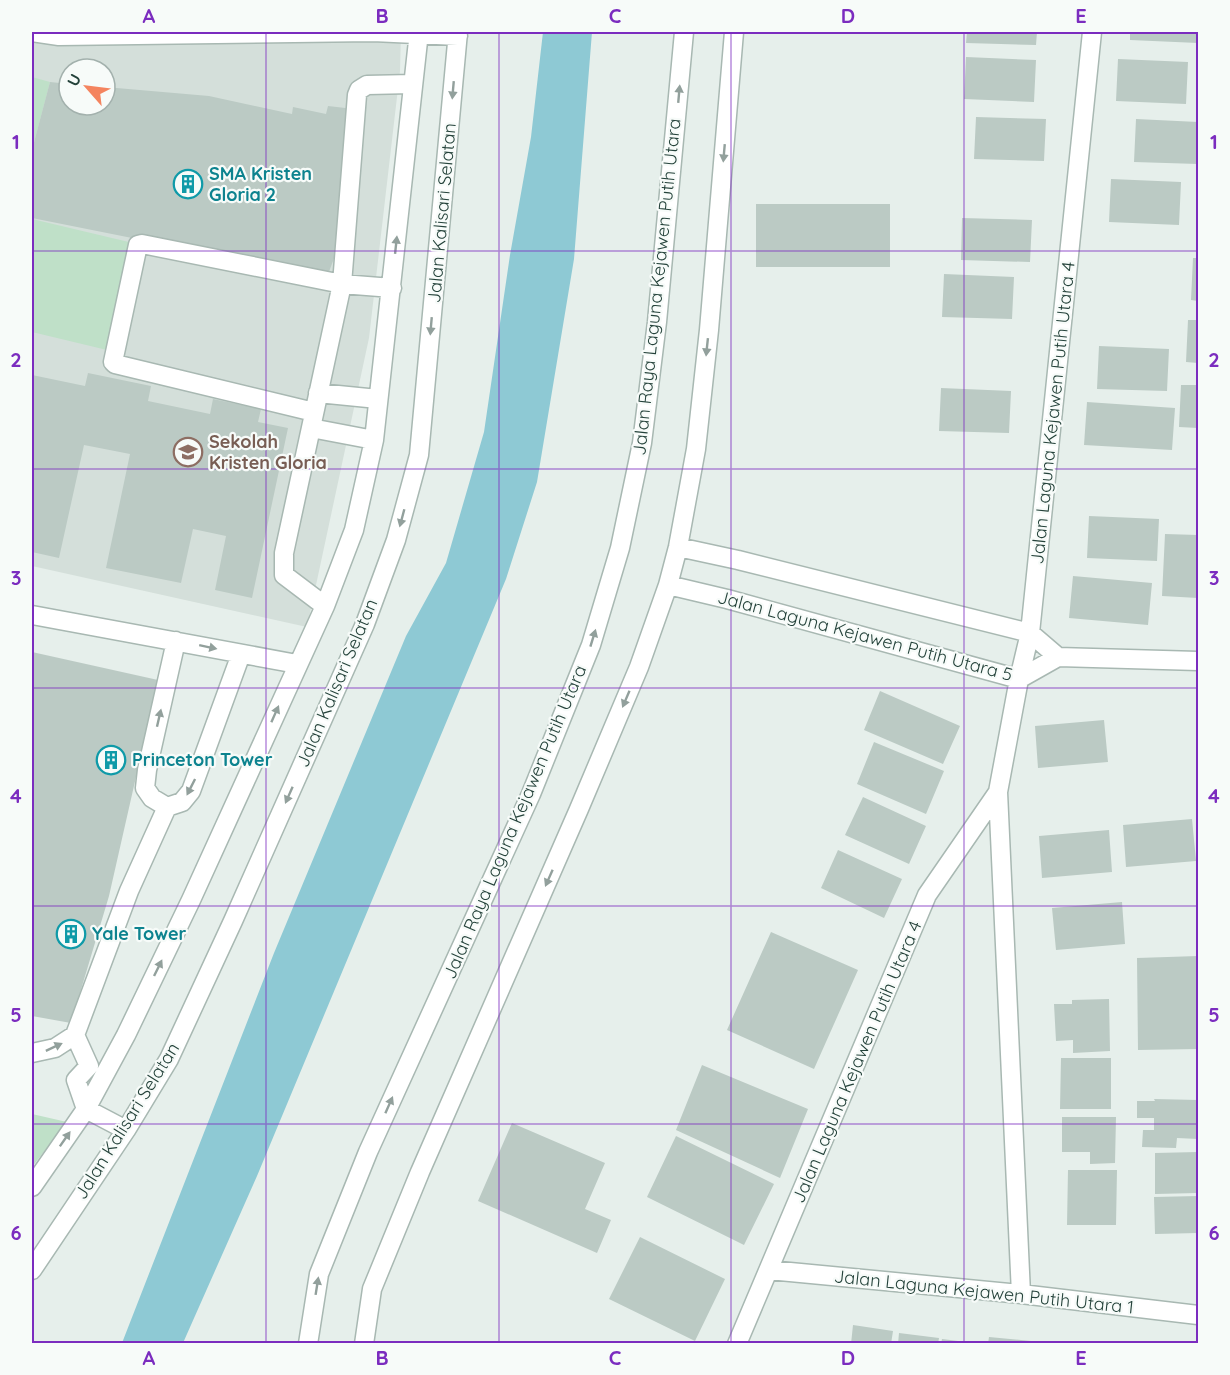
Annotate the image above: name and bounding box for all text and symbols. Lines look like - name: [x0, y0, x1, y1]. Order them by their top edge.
- text: A: [143, 3, 156, 28]
- text: B: [375, 3, 389, 28]
- text: C: [609, 3, 622, 28]
- text: D: [841, 3, 855, 28]
- text: E: [1075, 3, 1087, 28]
- north arrow: [57, 57, 117, 117]
- text: U: [62, 70, 85, 90]
- one-way arrow: [448, 80, 458, 99]
- one-way arrow: [674, 84, 683, 103]
- street label: Jalan Raya Laguna Kejawen Putih Utara: [627, 117, 686, 457]
- street label: Jalan Kalisari Selatan: [422, 122, 461, 304]
- text: 1: [12, 129, 20, 154]
- text: 1: [1210, 129, 1218, 154]
- one-way arrow: [719, 143, 729, 162]
- place label: SMA Kristen Gloria 2: [209, 162, 312, 206]
- building icon: SMA Kristen Gloria 2: [172, 168, 204, 200]
- one-way arrow: [391, 236, 401, 255]
- street label: Jalan Laguna Kejawen Putih Utara 4: [1025, 261, 1080, 565]
- one-way arrow: [426, 316, 436, 335]
- one-way arrow: [702, 337, 712, 356]
- text: 2: [10, 347, 22, 372]
- text: 2: [1208, 347, 1220, 372]
- place label: Sekolah Kristen Gloria: [209, 430, 327, 474]
- school or university icon: Sekolah Kristen Gloria: [172, 436, 204, 468]
- one-way arrow: [397, 509, 406, 527]
- text: 3: [11, 565, 21, 590]
- text: 3: [1209, 565, 1219, 590]
- street label: Jalan Laguna Kejawen Putih Utara 5: [715, 585, 1015, 686]
- street label: Jalan Kalisari Selatan: [291, 595, 382, 770]
- one-way arrow: [589, 629, 598, 647]
- one-way arrow: [199, 643, 218, 652]
- street label: Jalan Raya Laguna Kejawen Putih Utara: [438, 661, 591, 982]
- one-way arrow: [621, 690, 631, 708]
- one-way arrow: [270, 706, 279, 723]
- one-way arrow: [154, 709, 164, 728]
- building icon: Princeton Tower: [95, 744, 127, 776]
- place label: Princeton Tower: [132, 748, 273, 771]
- one-way arrow: [186, 779, 195, 796]
- text: 4: [10, 783, 22, 808]
- text: 4: [1208, 783, 1220, 808]
- one-way arrow: [284, 787, 293, 804]
- one-way arrow: [544, 869, 553, 887]
- street label: Jalan Laguna Kejawen Putih Utara 4: [787, 917, 927, 1206]
- building icon: Yale Tower: [55, 918, 87, 950]
- place label: Yale Tower: [92, 922, 187, 945]
- one-way arrow: [154, 960, 163, 977]
- text: 5: [10, 1002, 22, 1027]
- text: 5: [1208, 1002, 1220, 1027]
- street label: Jalan Kalisari Selatan: [69, 1038, 184, 1203]
- one-way arrow: [46, 1042, 64, 1052]
- one-way arrow: [385, 1096, 395, 1114]
- one-way arrow: [59, 1131, 70, 1147]
- text: 6: [10, 1220, 22, 1245]
- text: 6: [1208, 1220, 1220, 1245]
- street label: Jalan Laguna Kejawen Putih Utara 1: [833, 1264, 1135, 1319]
- one-way arrow: [313, 1276, 322, 1295]
- text: A: [143, 1345, 156, 1370]
- text: B: [375, 1345, 389, 1370]
- text: C: [609, 1345, 622, 1370]
- text: D: [841, 1345, 855, 1370]
- text: E: [1075, 1345, 1087, 1370]

